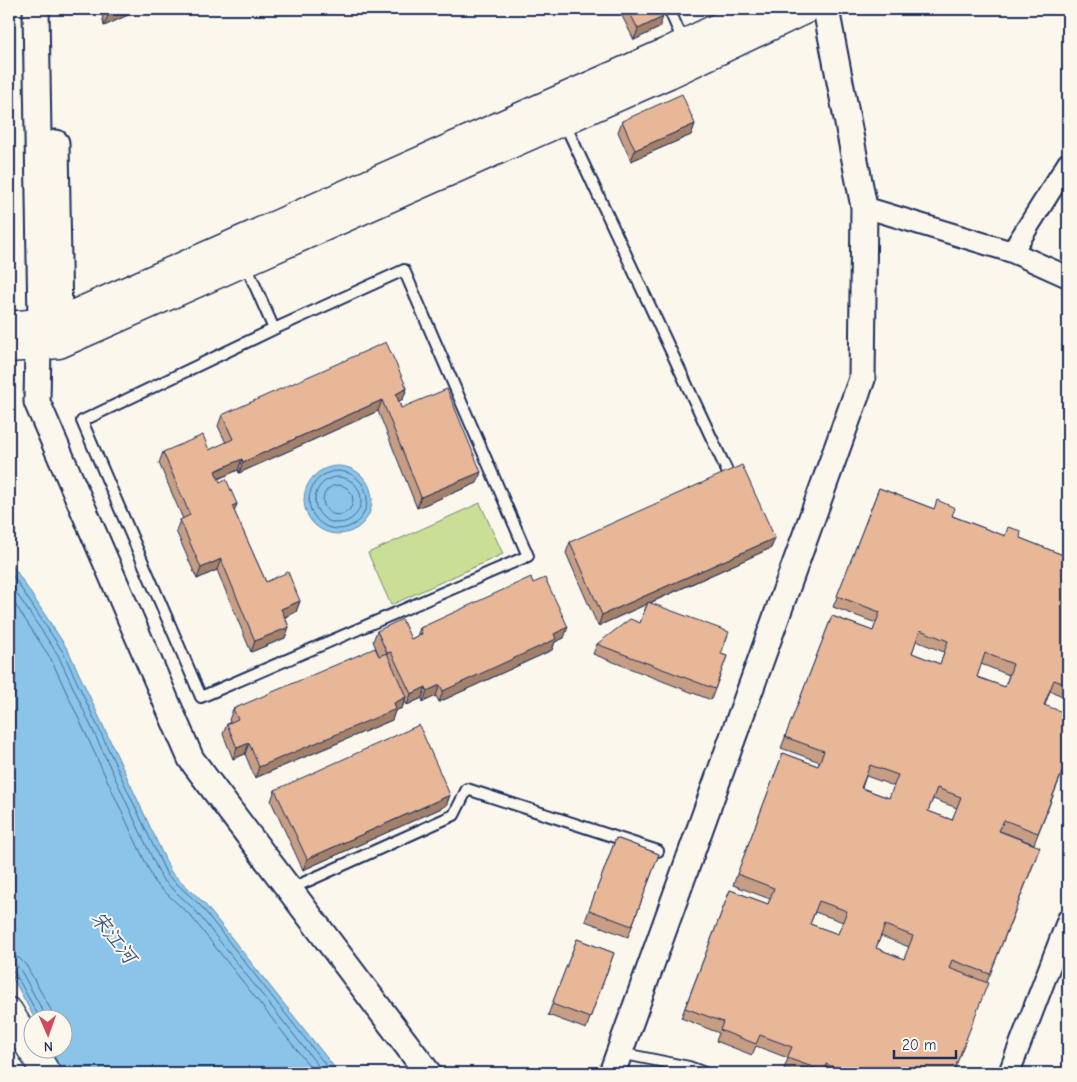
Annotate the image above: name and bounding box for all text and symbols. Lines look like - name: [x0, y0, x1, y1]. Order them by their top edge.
- water label: 宋江河: [86, 907, 143, 970]
- north arrow: [22, 1010, 72, 1060]
- scale bar: [894, 1027, 957, 1059]
- text: 20 m: [902, 1036, 936, 1054]
- text: N: [44, 1038, 53, 1055]

